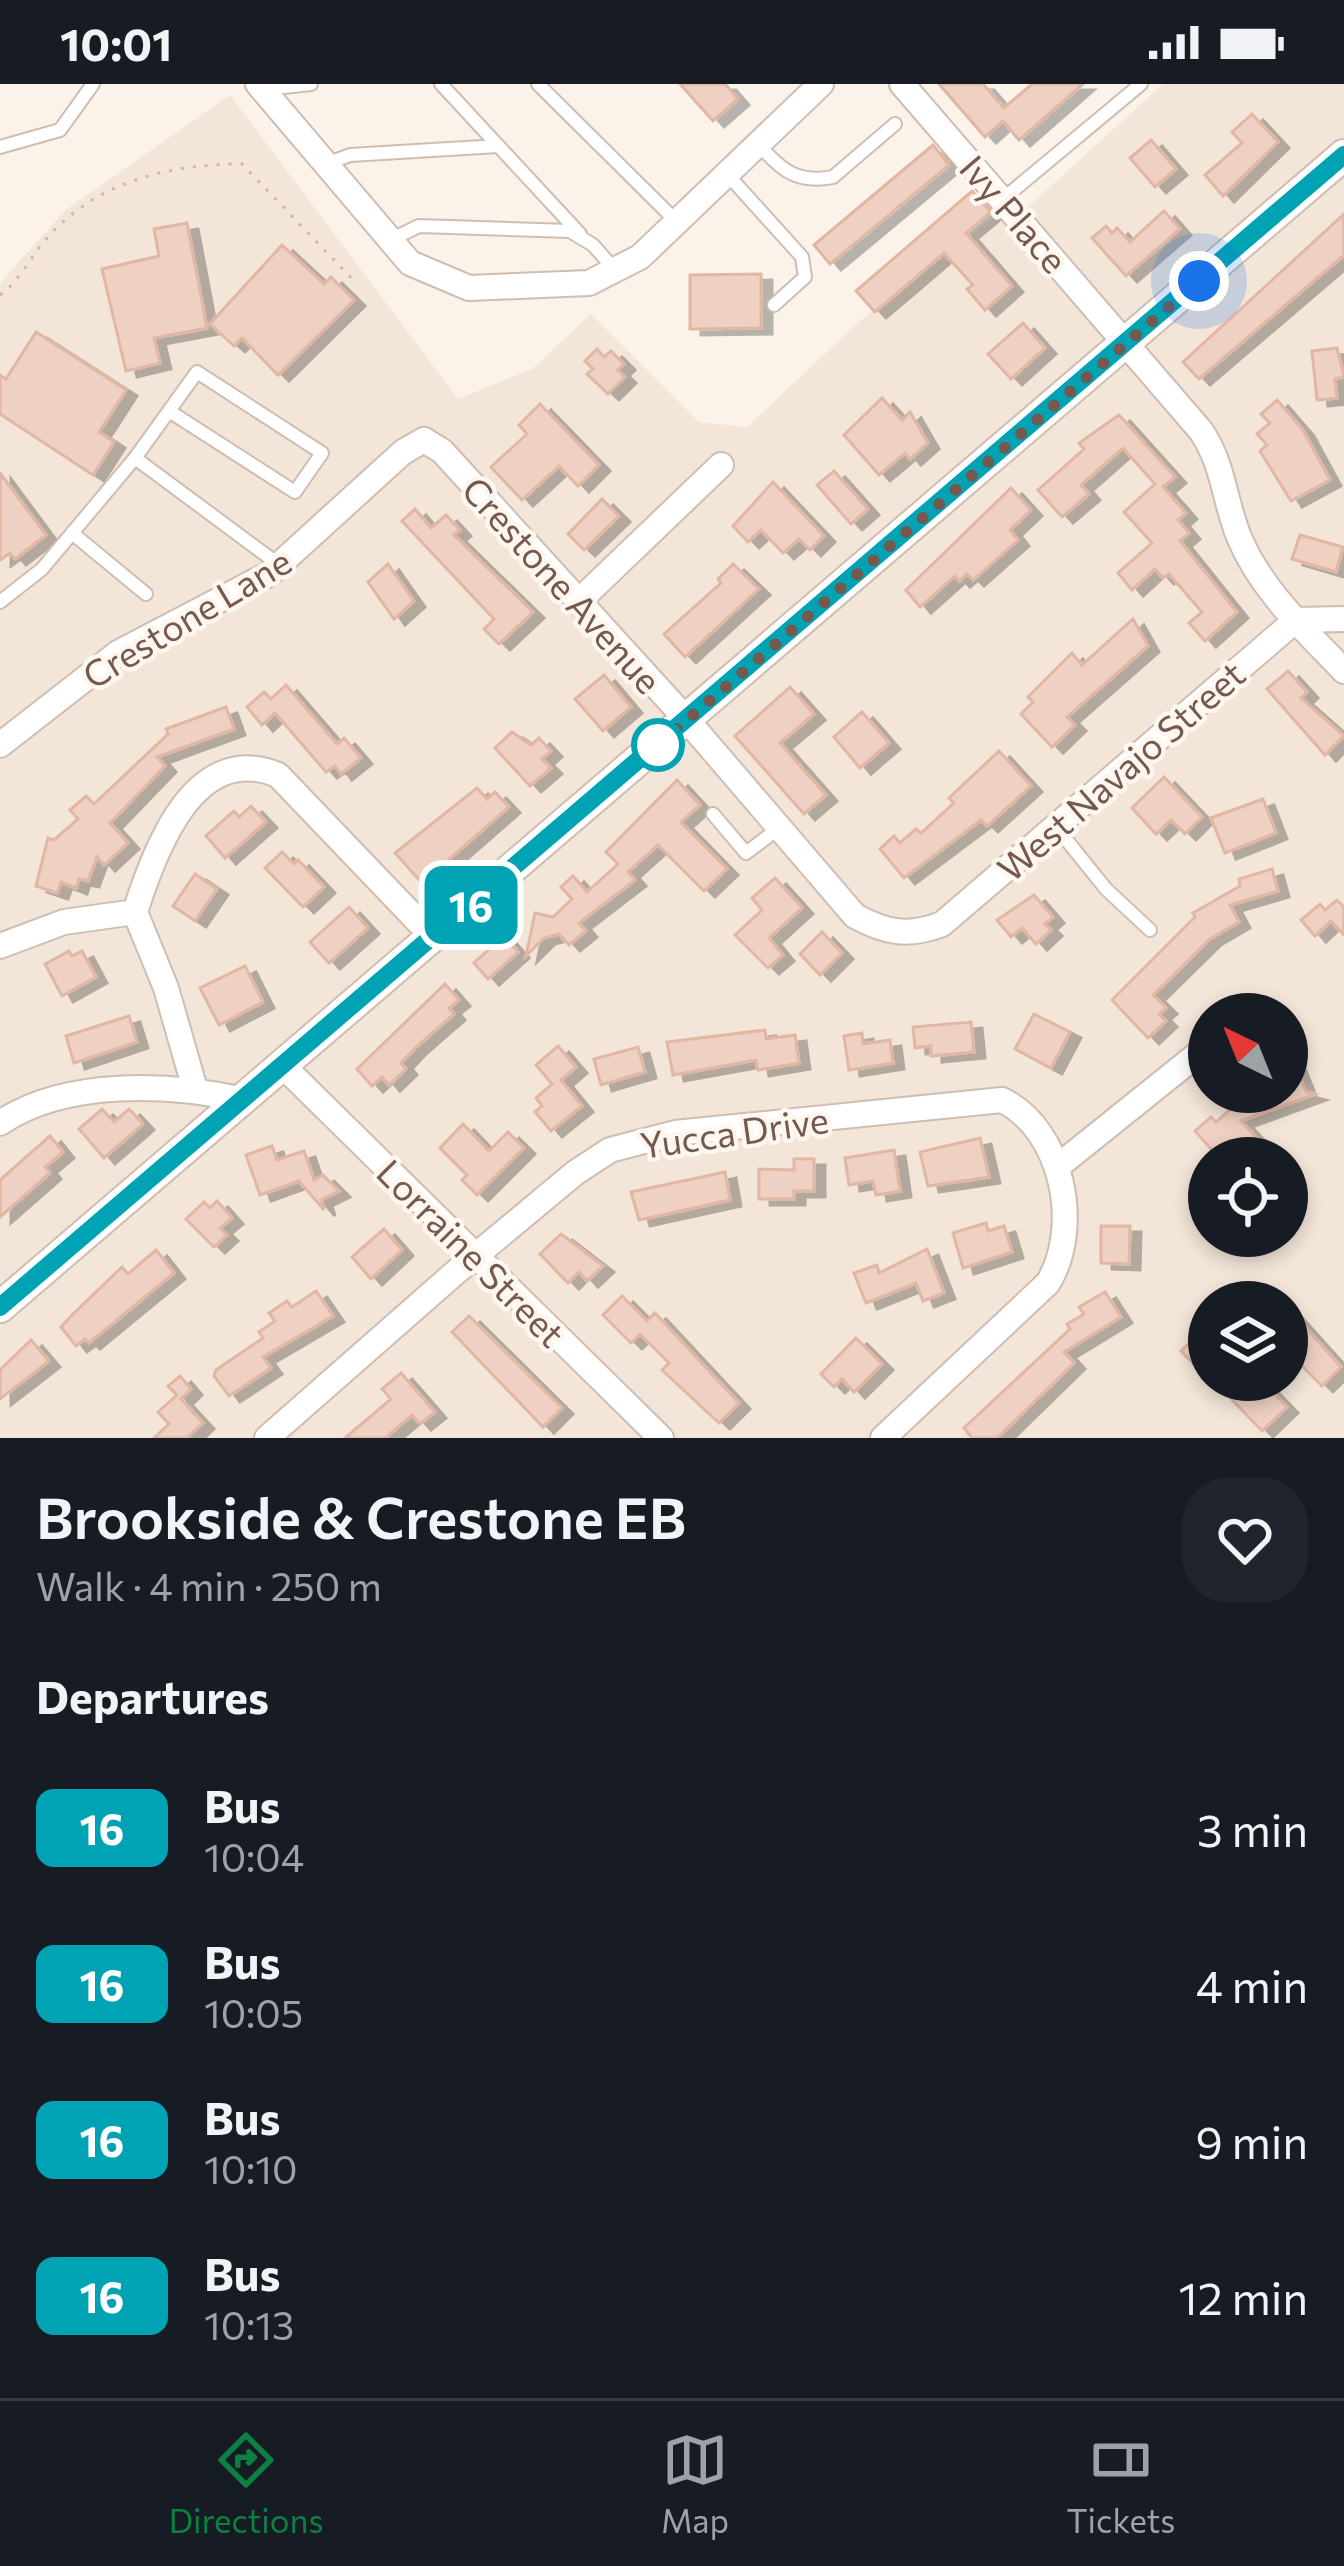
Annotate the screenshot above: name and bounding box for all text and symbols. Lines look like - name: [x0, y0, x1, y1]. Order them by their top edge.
- text: 10:01: [60, 15, 172, 70]
- street label: Ivy Place: [952, 145, 1078, 281]
- your location: [1169, 251, 1229, 311]
- street label: Crestone Avenue: [454, 467, 672, 701]
- street label: Crestone Lane: [74, 538, 298, 696]
- street label: West Navajo Street: [987, 651, 1253, 889]
- unlabelled marker: [633, 720, 683, 770]
- line badge: 16: [417, 866, 525, 944]
- text: 16: [449, 879, 493, 931]
- north arrow: [1188, 993, 1308, 1113]
- map controls: [1188, 993, 1308, 1401]
- street label: Yucca Drive: [637, 1096, 831, 1166]
- button: locate: [1188, 1137, 1308, 1257]
- street label: Lorraine Street: [369, 1149, 575, 1355]
- button: layers: [1188, 1281, 1308, 1401]
- button: heart: [1182, 1477, 1308, 1603]
- text: Brookside & Crestone EB: [36, 1481, 686, 1551]
- text: Walk · 4 min · 250 m: [36, 1561, 382, 1609]
- text: Departures: [36, 1668, 269, 1723]
- text: Bus: [204, 1777, 280, 1832]
- text: 3 min: [1197, 1801, 1308, 1856]
- text: 16: [80, 1802, 124, 1854]
- text: 10:04: [204, 1832, 304, 1880]
- text: Bus: [204, 1933, 280, 1988]
- text: 4 min: [1196, 1957, 1308, 2012]
- text: 16: [80, 1958, 124, 2010]
- text: 10:05: [204, 1988, 303, 2036]
- text: Bus: [204, 2089, 280, 2144]
- text: 9 min: [1195, 2113, 1308, 2168]
- text: 16: [80, 2114, 124, 2166]
- text: 10:10: [204, 2144, 297, 2192]
- text: Bus: [204, 2245, 280, 2300]
- text: 12 min: [1179, 2269, 1308, 2324]
- text: 16: [80, 2270, 124, 2322]
- text: 10:13: [204, 2300, 294, 2348]
- tab: Directions: [169, 2427, 324, 2540]
- tab: Map: [661, 2427, 729, 2540]
- tab: Tickets: [1066, 2427, 1175, 2540]

